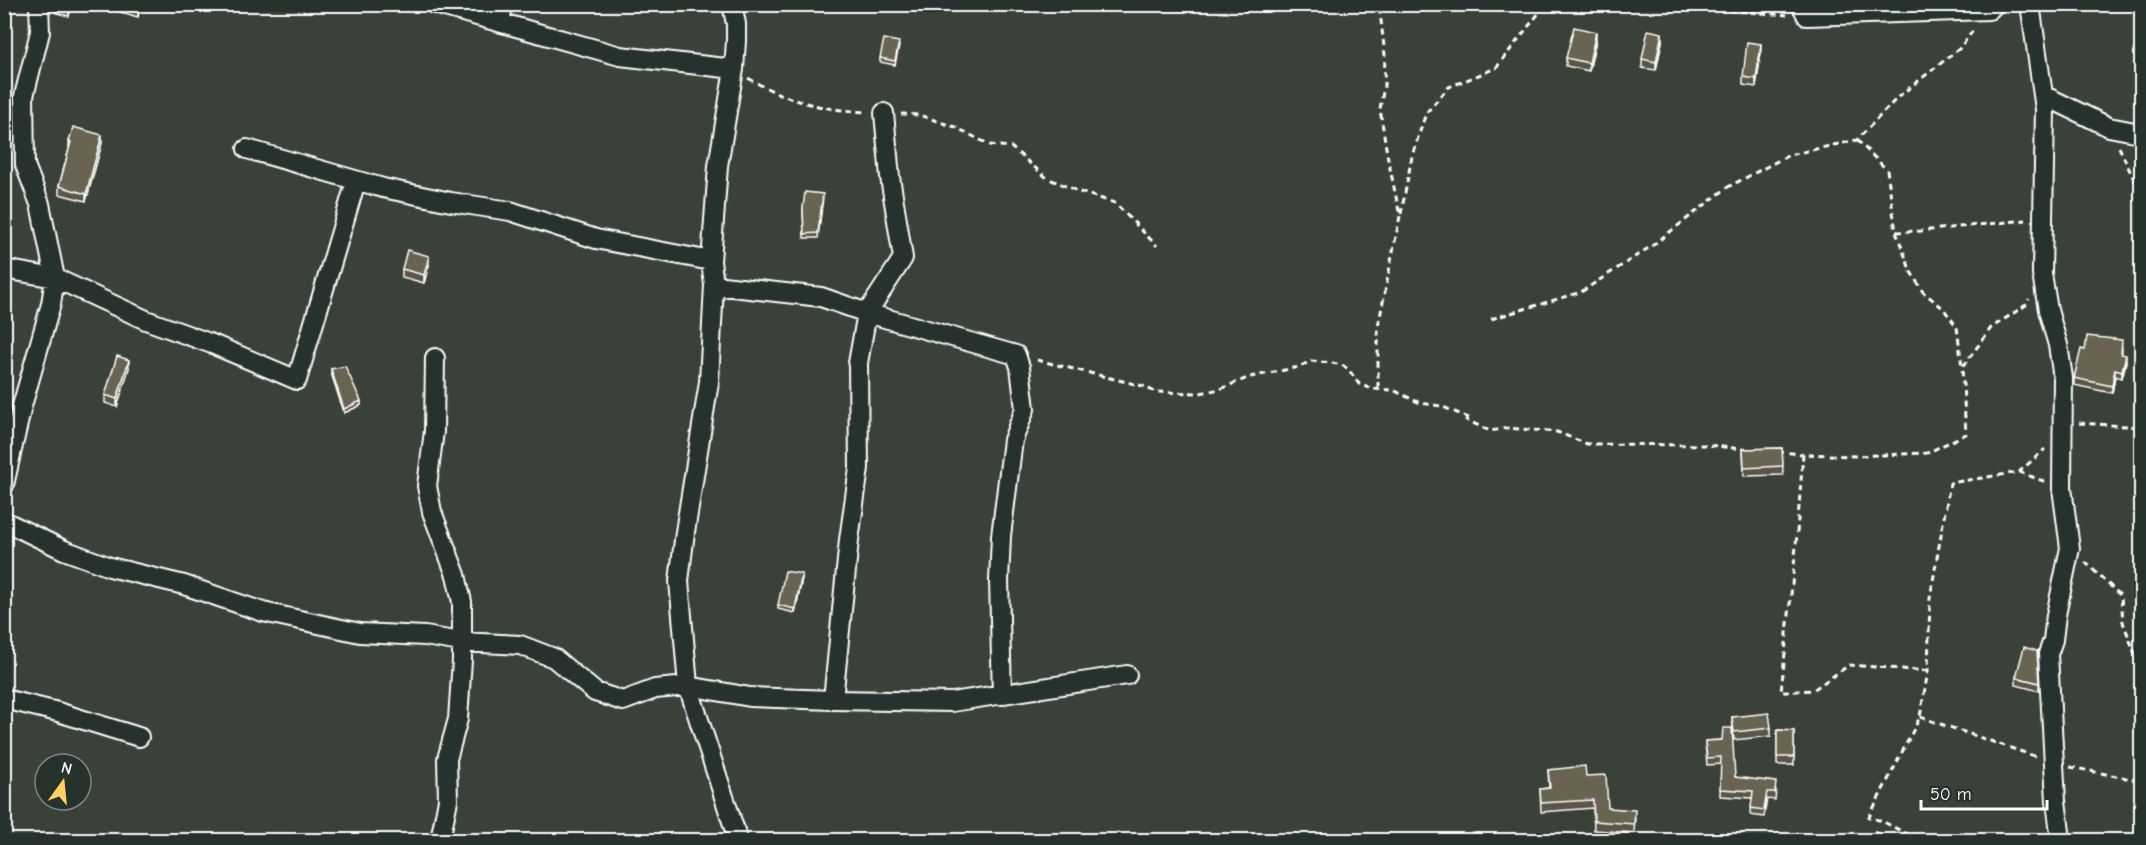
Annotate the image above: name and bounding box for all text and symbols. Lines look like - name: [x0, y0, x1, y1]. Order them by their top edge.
- north arrow: [33, 752, 93, 812]
- text: N: [59, 758, 74, 779]
- scale bar: [1921, 773, 2047, 811]
- text: 50 m: [1930, 784, 1972, 805]

